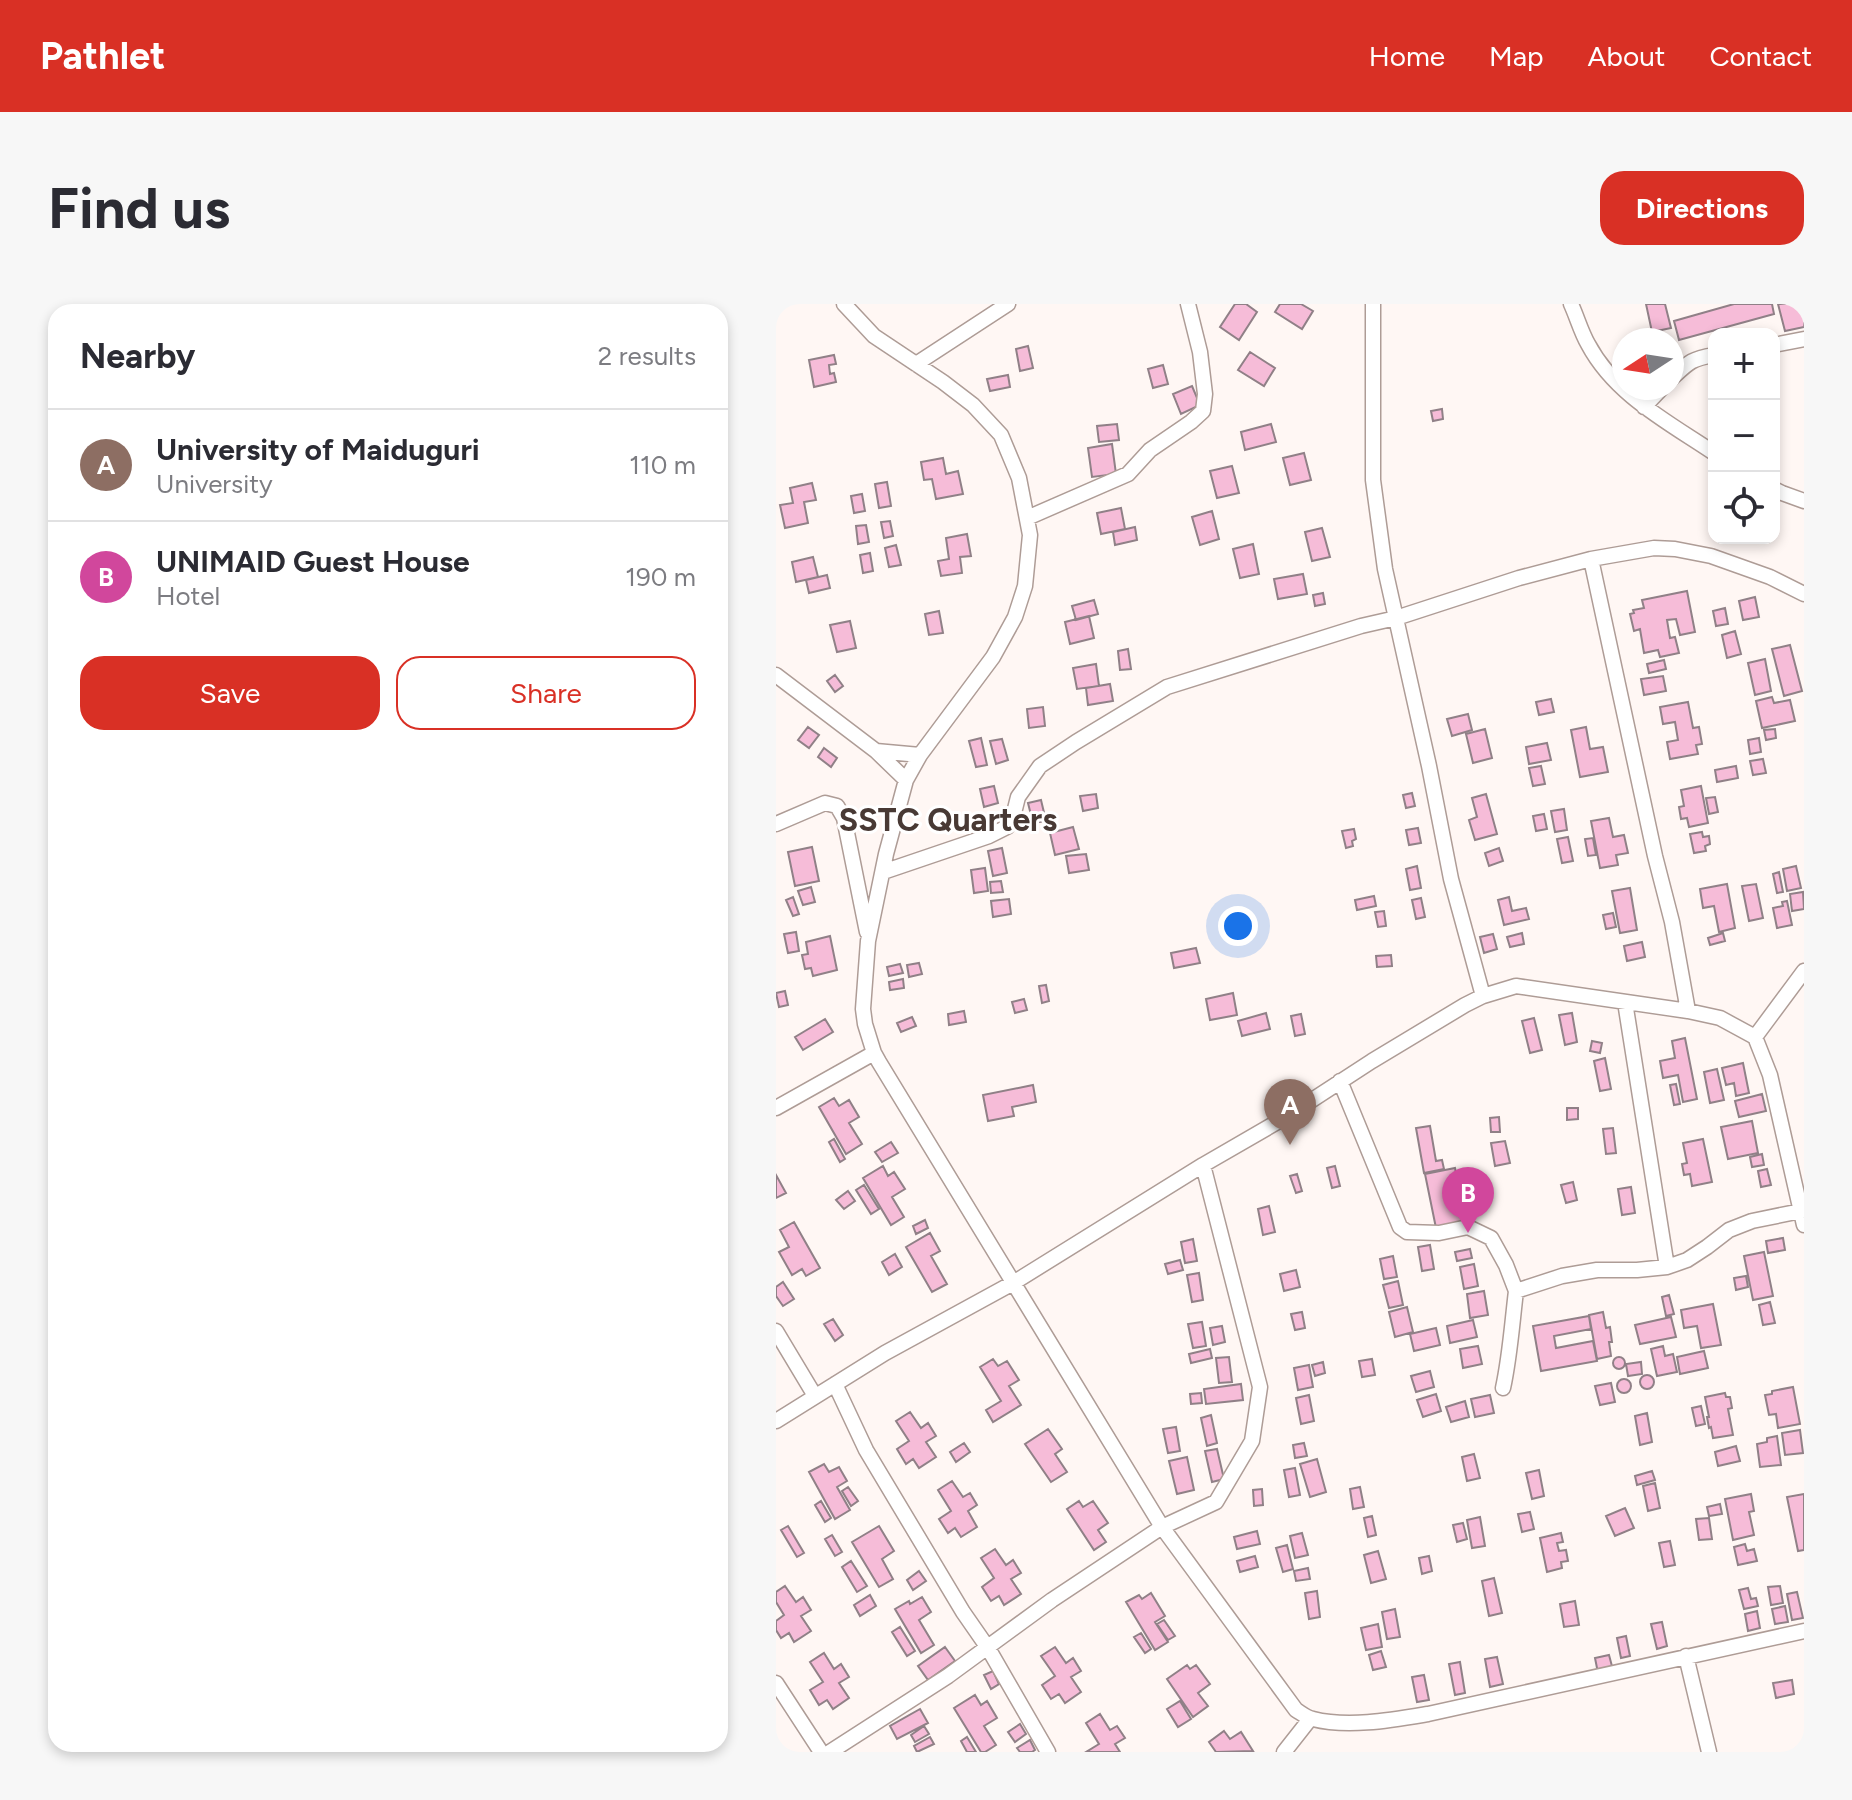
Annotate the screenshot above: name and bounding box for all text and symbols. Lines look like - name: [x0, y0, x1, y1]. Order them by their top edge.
- text: Pathlet: [40, 33, 165, 79]
- text: Home: [1369, 39, 1445, 73]
- text: Map: [1489, 39, 1544, 73]
- text: About: [1588, 39, 1665, 73]
- text: Contact: [1709, 39, 1812, 73]
- button: Directions: [1600, 171, 1804, 245]
- text: Find us: [48, 175, 230, 242]
- north arrow: [1612, 328, 1684, 400]
- map controls: [1708, 328, 1780, 544]
- button: +: [1708, 328, 1780, 400]
- text: Nearby: [80, 336, 195, 377]
- text: 2 results: [598, 340, 696, 372]
- button: −: [1708, 400, 1780, 472]
- text: University of Maiduguri: [156, 431, 480, 468]
- text: A: [97, 449, 115, 481]
- text: 110 m: [629, 449, 696, 481]
- text: University: [156, 468, 273, 500]
- button: locate: [1708, 472, 1780, 544]
- text: UNIMAID Guest House: [156, 543, 470, 580]
- text: B: [98, 561, 114, 593]
- text: 190 m: [625, 561, 696, 593]
- text: Hotel: [156, 580, 220, 612]
- button: Save: [80, 656, 380, 730]
- button: Share: [396, 656, 696, 730]
- district label: SSTC Quarters: [839, 801, 1057, 839]
- your location: [1218, 906, 1258, 946]
- pin: A: [1264, 1079, 1316, 1145]
- pin: B: [1442, 1167, 1494, 1233]

